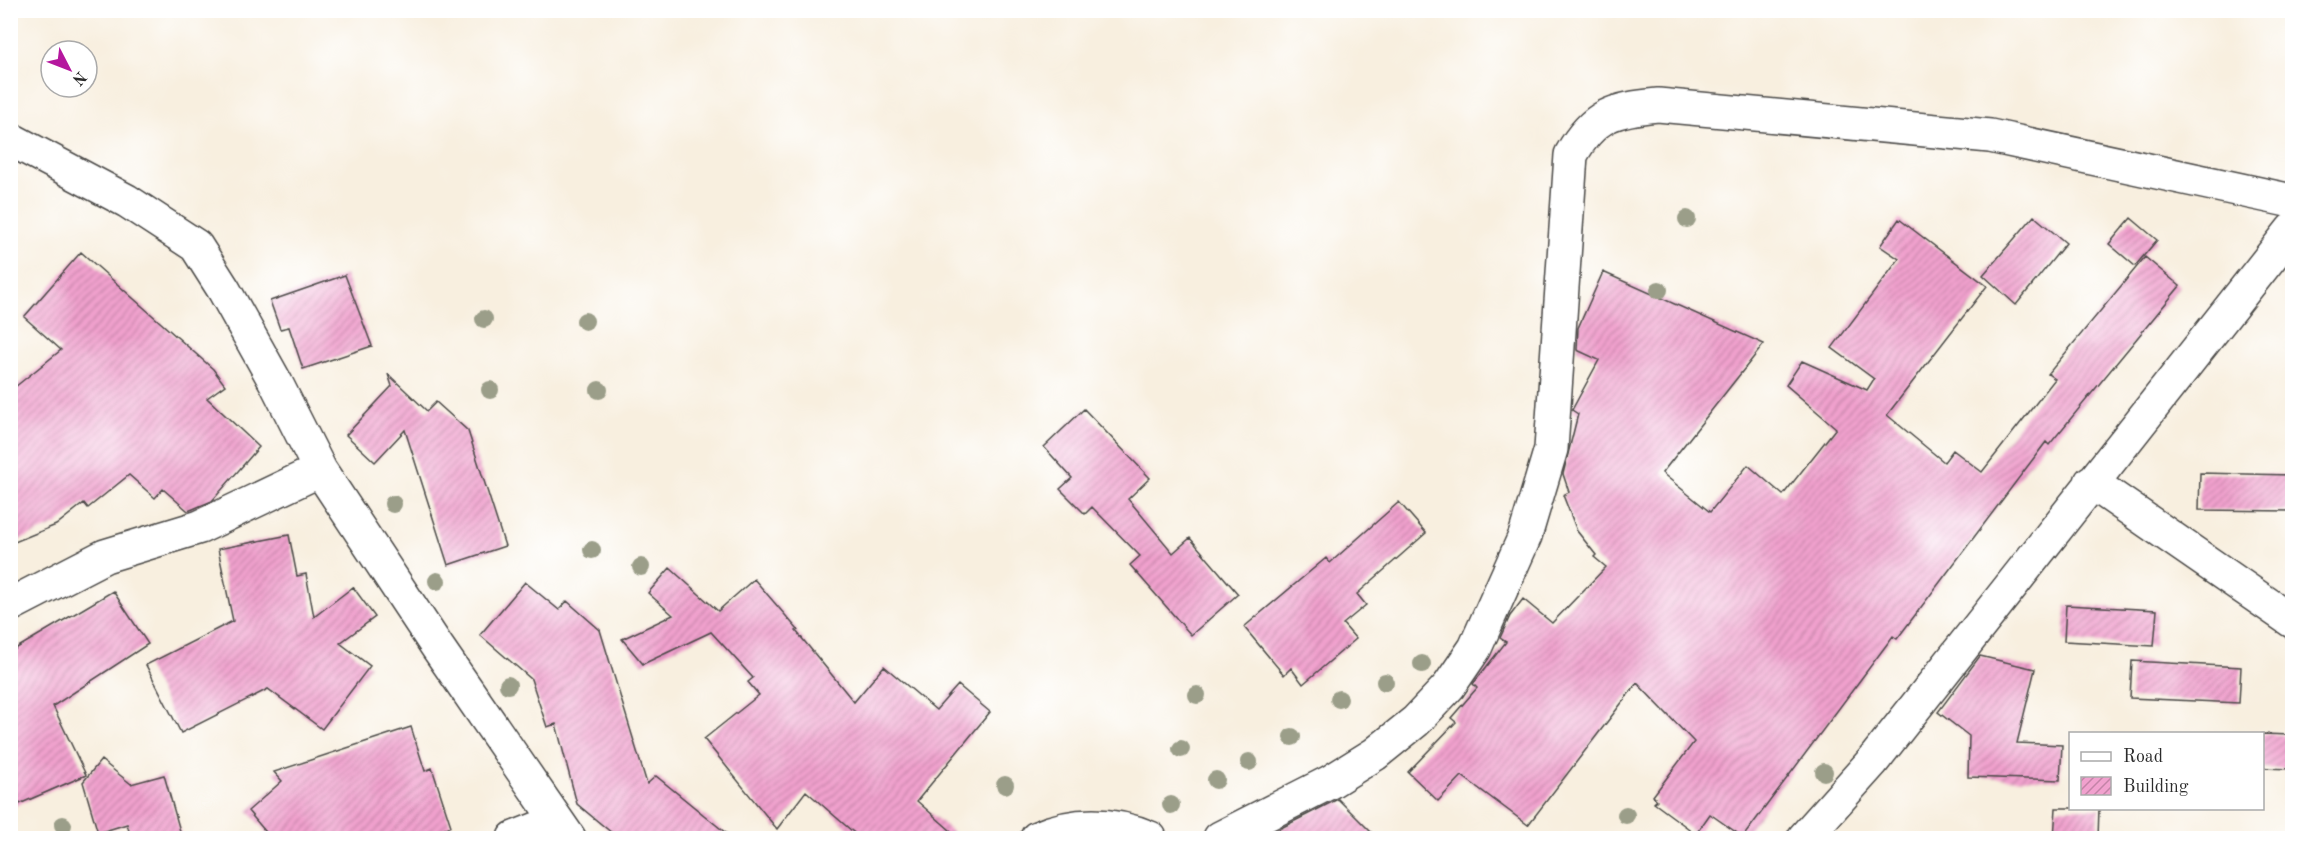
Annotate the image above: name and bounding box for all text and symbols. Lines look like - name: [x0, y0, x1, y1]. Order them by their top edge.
- north arrow: [39, 39, 99, 99]
- text: N: [68, 68, 89, 88]
- legend: [2069, 732, 2264, 810]
- text: Road: [2123, 748, 2163, 766]
- text: Building: [2123, 778, 2189, 796]

